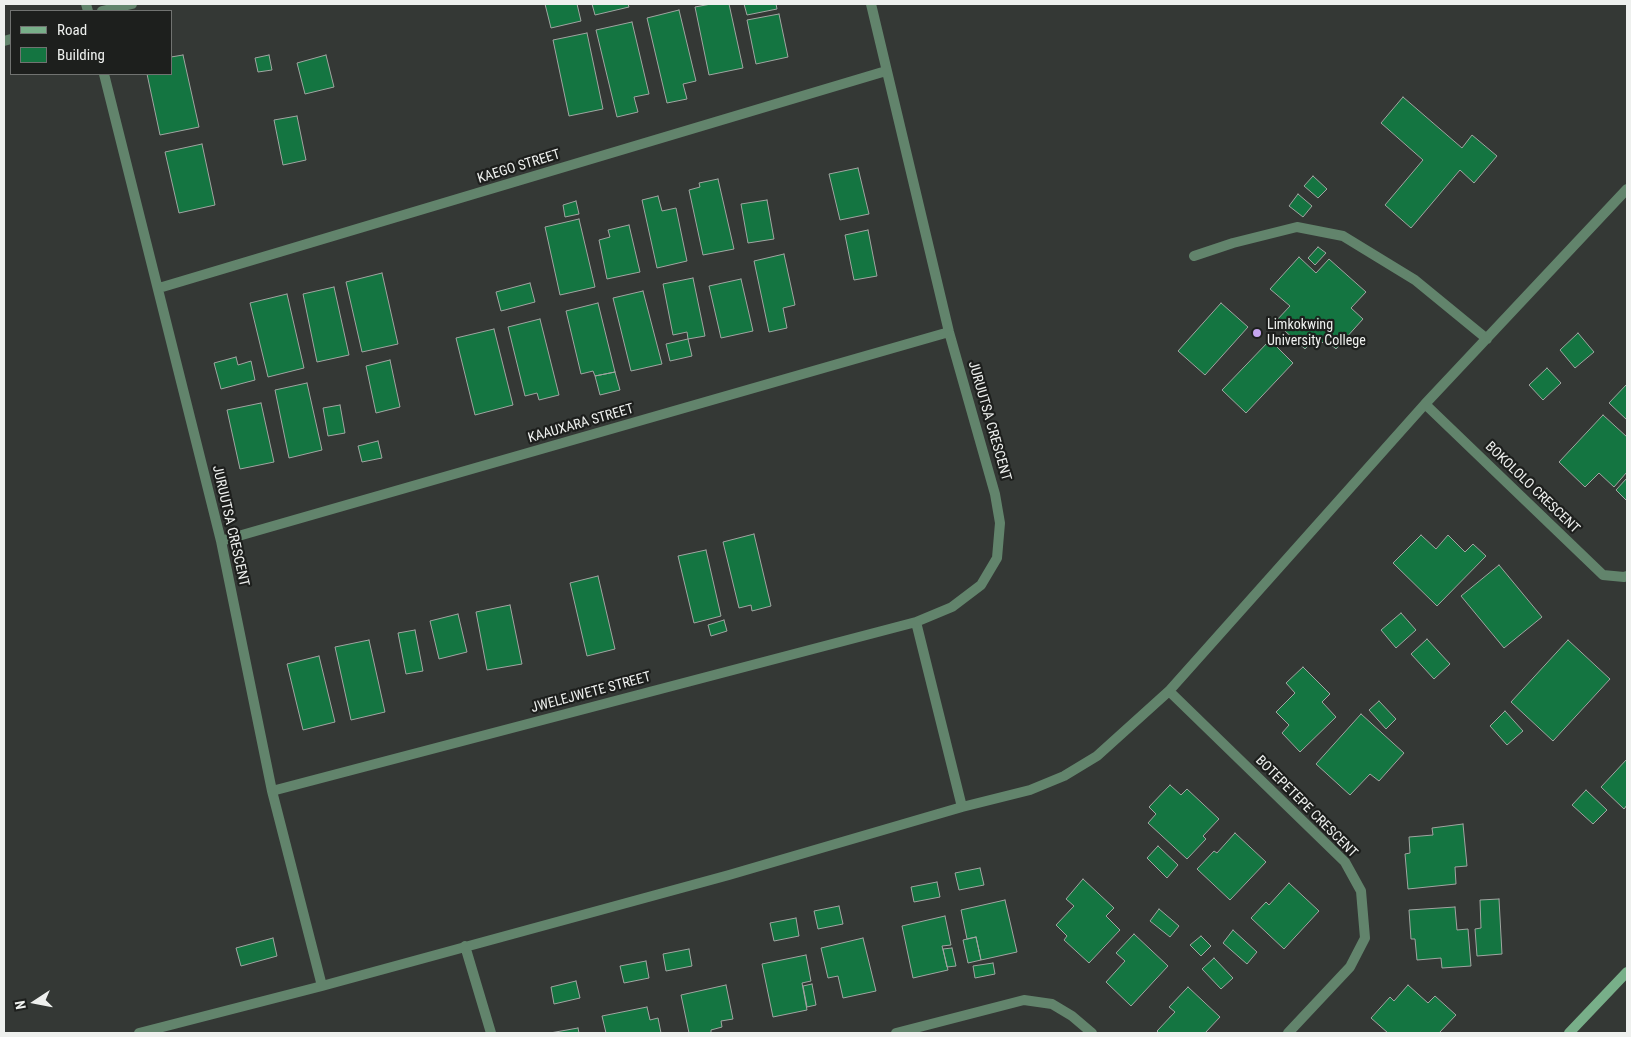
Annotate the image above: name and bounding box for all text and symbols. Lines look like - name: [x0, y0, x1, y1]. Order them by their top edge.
- legend: [10, 10, 172, 75]
- text: Road: [57, 21, 87, 39]
- text: Building: [57, 46, 105, 64]
- street label: KAEGO STREET: [475, 146, 563, 188]
- place label: Limkokwing University College: [1267, 317, 1366, 350]
- marker: Limkokwing University College: [1251, 327, 1263, 339]
- street label: JURUUTSA CRESCENT: [964, 359, 1014, 483]
- street label: KAAUXARA STREET: [526, 401, 636, 447]
- street label: BOKOLOLO CRESCENT: [1481, 439, 1583, 537]
- street label: JURUUTSA CRESCENT: [208, 464, 252, 588]
- street label: JWELEJWETE STREET: [529, 669, 653, 717]
- street label: BOTEPETEPE CRESCENT: [1251, 752, 1361, 862]
- north arrow: [10, 977, 60, 1027]
- text: N: [12, 999, 29, 1011]

